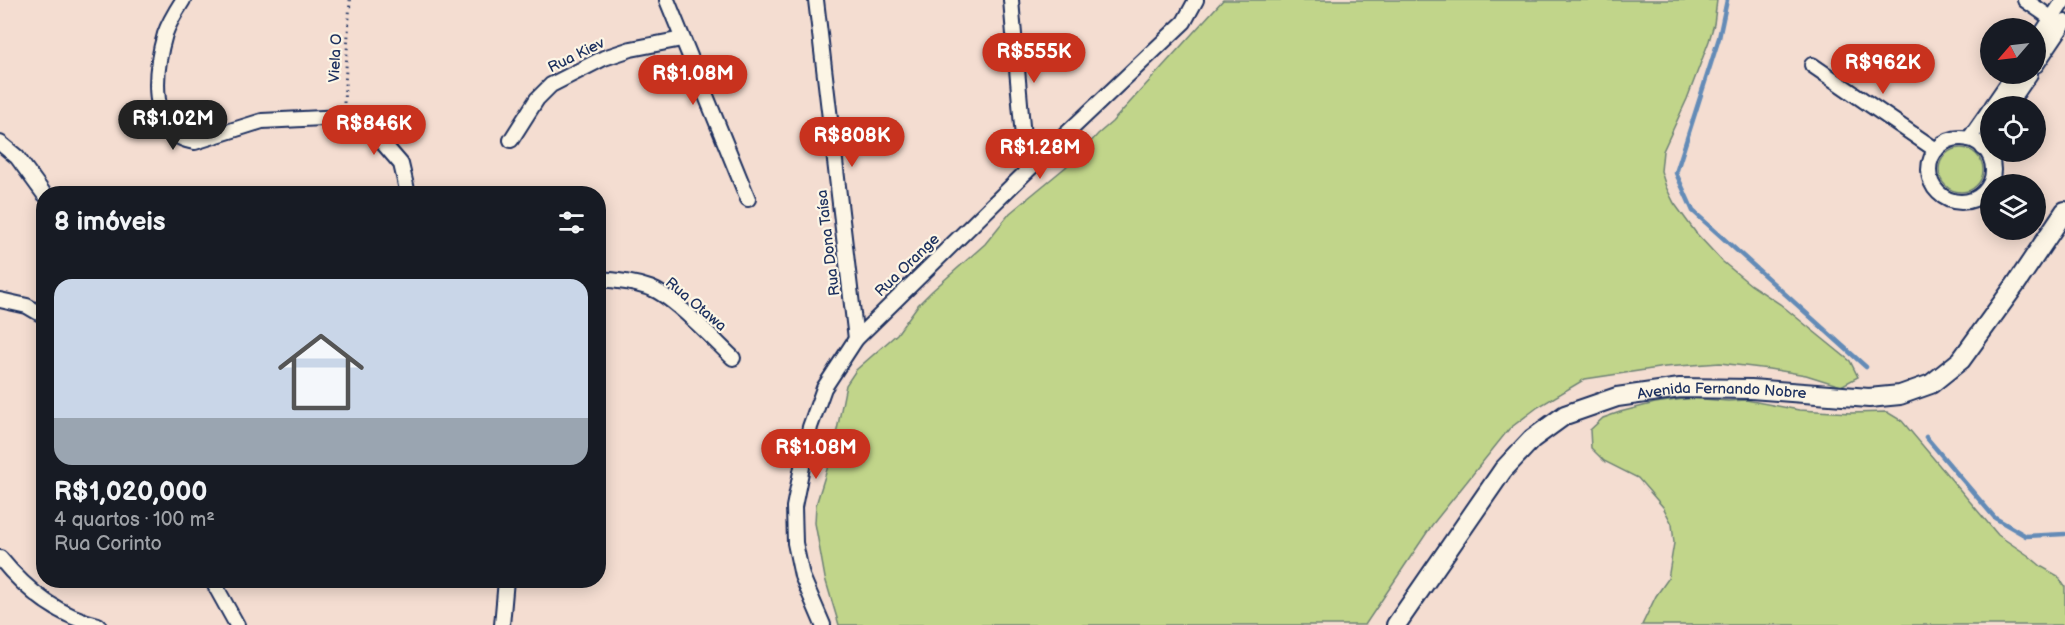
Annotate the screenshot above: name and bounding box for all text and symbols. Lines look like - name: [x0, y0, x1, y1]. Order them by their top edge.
- north arrow: [1980, 18, 2046, 84]
- map controls: [1980, 18, 2046, 240]
- street label: Viela O: [325, 33, 346, 83]
- street label: Rua Kiev: [545, 33, 608, 77]
- pin: R$555K: [985, 33, 1083, 84]
- text: R$555K: [996, 40, 1072, 64]
- pin: R$962K: [1834, 44, 1932, 95]
- text: R$962K: [1845, 51, 1921, 75]
- pin: R$1.08M: [638, 55, 748, 106]
- text: R$1.08M: [652, 62, 734, 86]
- button: locate: [1980, 96, 2046, 162]
- pin: R$1.02M: [118, 100, 228, 151]
- pin: R$846K: [325, 105, 423, 156]
- text: R$1.02M: [132, 107, 214, 131]
- text: R$846K: [336, 112, 412, 136]
- pin: R$808K: [803, 117, 901, 168]
- text: R$808K: [814, 124, 890, 148]
- pin: R$1.28M: [985, 129, 1095, 180]
- text: R$1.28M: [1000, 136, 1080, 160]
- button: layers: [1980, 174, 2046, 240]
- street label: Rua Dona Taísa: [813, 189, 844, 297]
- icon: filters: [555, 206, 588, 239]
- text: 8 imóveis: [54, 207, 166, 238]
- street label: Rua Orange: [871, 230, 944, 301]
- street label: Rua Otawa: [661, 273, 730, 335]
- icon: home: [267, 318, 375, 426]
- street label: Avenida Fernando Nobre: [1636, 379, 1807, 404]
- pin: R$1.08M: [761, 429, 871, 480]
- text: R$1.08M: [775, 436, 857, 460]
- text: R$1,020,000: [54, 477, 208, 508]
- text: 4 quartos · 100 m²: [54, 508, 215, 532]
- text: Rua Corinto: [54, 532, 162, 556]

